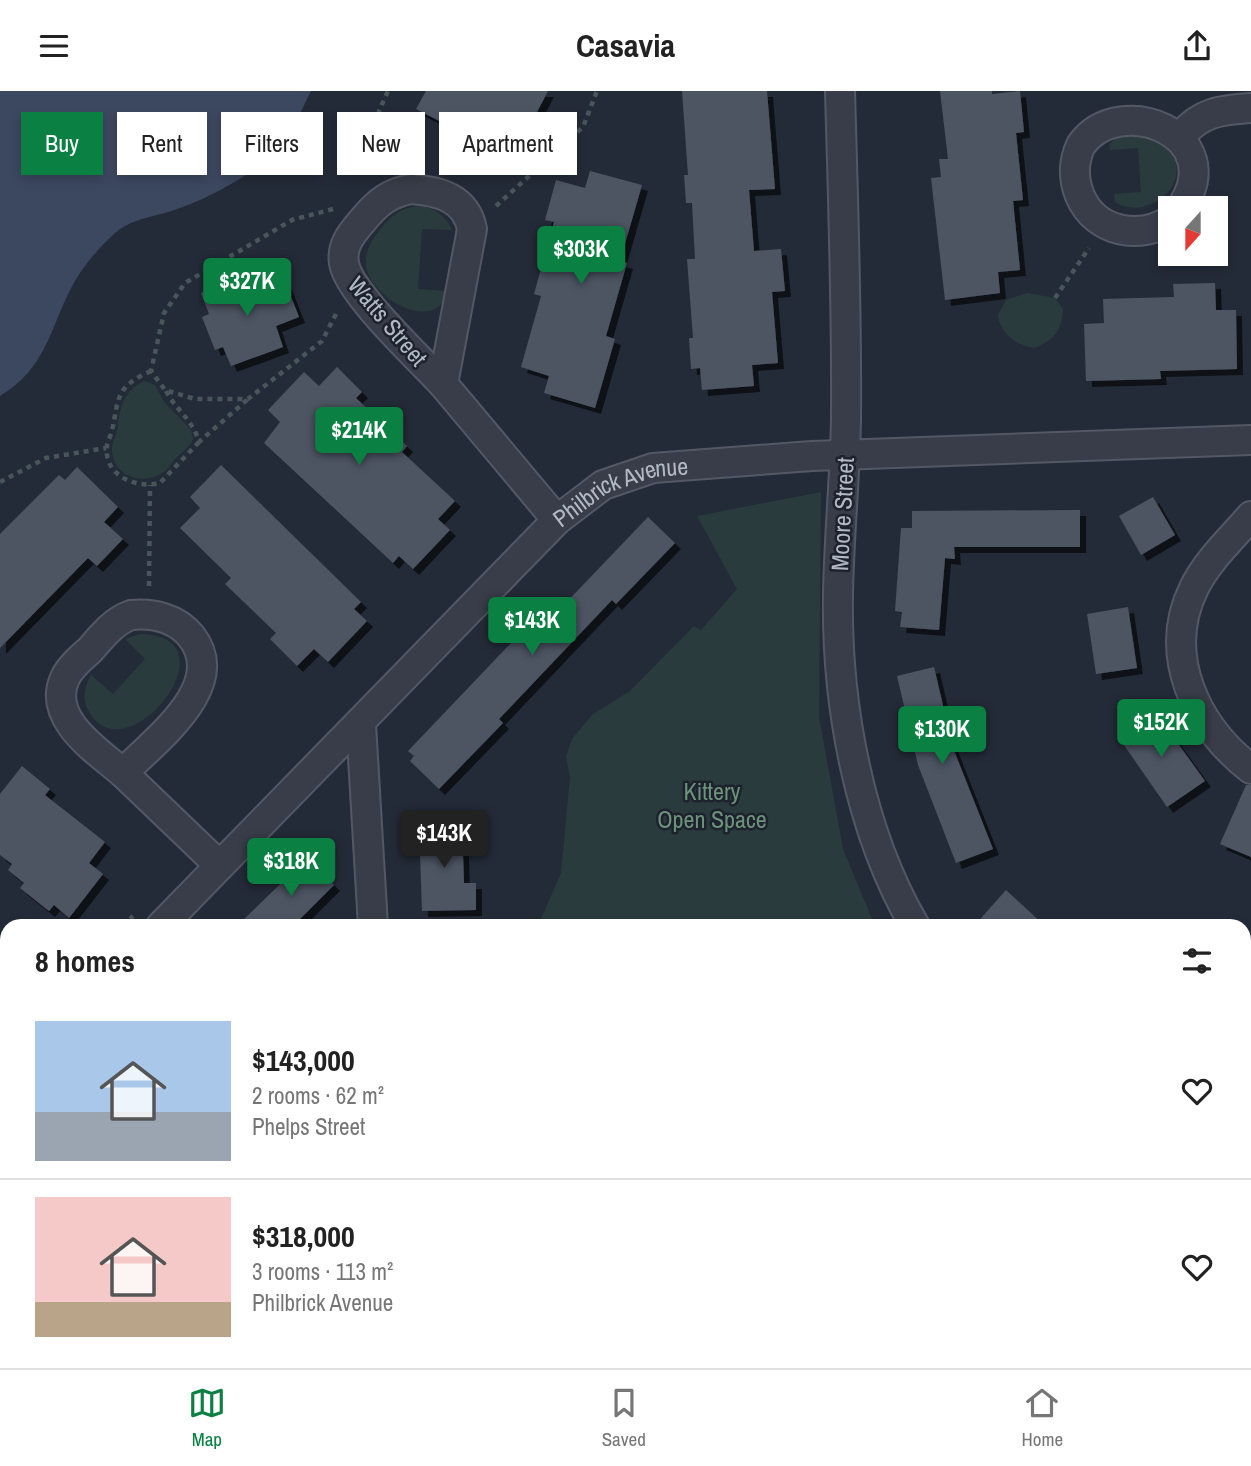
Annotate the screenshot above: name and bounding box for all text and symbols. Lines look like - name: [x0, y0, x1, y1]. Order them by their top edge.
- text: Casavia: [576, 24, 675, 67]
- icon: menu: [35, 27, 73, 65]
- icon: share: [1178, 27, 1216, 65]
- chip: Buy: [21, 112, 103, 175]
- chip: Rent: [117, 112, 207, 175]
- chip: Filters: [221, 112, 323, 175]
- chip: New: [337, 112, 425, 175]
- chip: Apartment: [439, 112, 577, 175]
- north arrow: [1158, 196, 1228, 266]
- map controls: [1158, 196, 1228, 266]
- pin: $303K: [532, 227, 630, 286]
- text: $303K: [553, 233, 609, 264]
- pin: $327K: [198, 259, 296, 318]
- text: $327K: [219, 265, 275, 296]
- street label: Watts Street: [341, 270, 435, 373]
- pin: $214K: [310, 407, 408, 467]
- text: $214K: [331, 414, 387, 445]
- street label: Philbrick Avenue: [546, 449, 689, 534]
- street label: Moore Street: [823, 456, 861, 572]
- pin: $143K: [483, 597, 581, 657]
- text: $143K: [504, 604, 560, 635]
- pin: $152K: [1112, 699, 1210, 759]
- text: $152K: [1133, 706, 1189, 737]
- pin: $130K: [893, 707, 991, 766]
- text: $130K: [914, 713, 970, 744]
- park label: Kittery Open Space: [657, 775, 767, 835]
- pin: $143K: [395, 811, 493, 870]
- text: $143K: [416, 817, 472, 848]
- pin: $318K: [242, 839, 340, 898]
- text: $318K: [263, 845, 319, 876]
- text: 8 homes: [35, 941, 135, 981]
- icon: filters: [1178, 942, 1216, 980]
- text: $143,000: [252, 1040, 355, 1080]
- icon: home: [91, 1049, 175, 1133]
- icon: heart: [1178, 1072, 1216, 1110]
- text: 2 rooms · 62 m²: [252, 1080, 384, 1111]
- text: Phelps Street: [252, 1111, 365, 1142]
- text: $318,000: [252, 1216, 355, 1256]
- icon: home: [91, 1225, 175, 1309]
- icon: heart: [1178, 1248, 1216, 1286]
- text: 3 rooms · 113 m²: [252, 1256, 393, 1287]
- text: Philbrick Avenue: [252, 1287, 393, 1318]
- tab: Map: [188, 1384, 226, 1452]
- tab: Saved: [602, 1384, 646, 1452]
- tab: Home: [1022, 1384, 1063, 1452]

